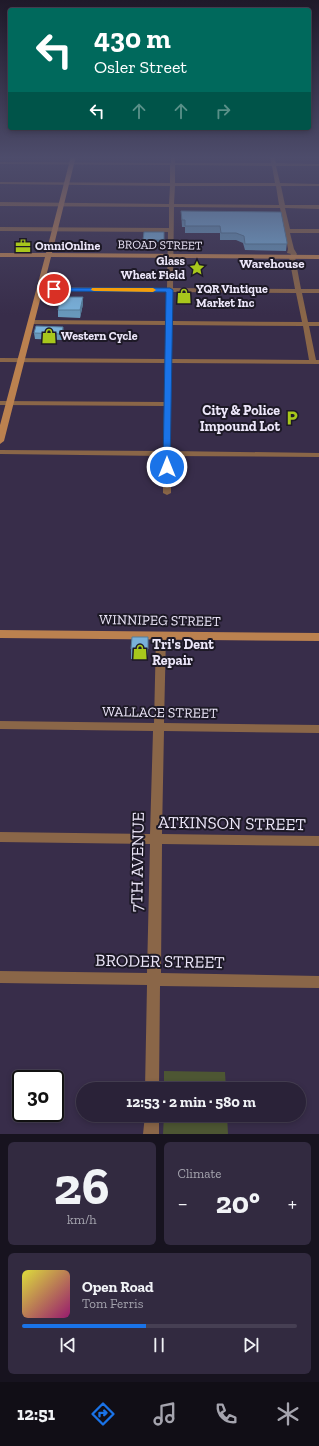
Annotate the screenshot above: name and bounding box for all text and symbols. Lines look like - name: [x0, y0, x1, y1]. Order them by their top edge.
- text: 430 m: [94, 22, 171, 55]
- icon: left: [28, 24, 80, 76]
- text: Osler Street: [94, 56, 187, 78]
- icon: left: [86, 100, 108, 122]
- icon: ahead: [128, 100, 150, 122]
- icon: ahead: [170, 100, 192, 122]
- icon: right: [212, 100, 234, 122]
- office icon: OmniOnline: [14, 237, 32, 255]
- street label: BROAD STREET: [118, 237, 203, 253]
- place label: OmniOnline: [35, 239, 100, 253]
- place label: Glass Wheat Field: [121, 254, 185, 282]
- district label: Warehouse: [240, 256, 305, 271]
- place icon: Glass Wheat Field: [188, 259, 206, 277]
- pin: [37, 272, 71, 306]
- icon: arrive: [43, 278, 65, 300]
- place label: YQR Vintique Market Inc: [196, 282, 268, 310]
- shop icon: YQR Vintique Market Inc: [175, 287, 193, 305]
- shop icon: Western Cycle: [40, 327, 58, 345]
- place label: Western Cycle: [61, 329, 138, 343]
- place label: City & Police Impound Lot: [200, 402, 280, 435]
- parking icon: City & Police Impound Lot: [283, 409, 301, 427]
- position arrow: [146, 446, 188, 488]
- street label: WINNIPEG STREET: [99, 611, 221, 630]
- place label: Tri's Dent Repair: [152, 636, 214, 669]
- shop icon: Tri's Dent Repair: [131, 643, 149, 661]
- street label: WALLACE STREET: [102, 703, 218, 722]
- street label: 7TH AVENUE: [126, 812, 148, 912]
- street label: ATKINSON STREET: [158, 812, 307, 834]
- street label: BRODER STREET: [95, 950, 225, 972]
- speed limit sign: 30: [12, 1070, 64, 1122]
- text: 12:53 · 2 min · 580 m: [126, 1093, 256, 1111]
- text: 26: [54, 1155, 110, 1217]
- text: Climate: [178, 1166, 221, 1181]
- text: 20°: [216, 1185, 260, 1221]
- text: −: [178, 1190, 188, 1217]
- text: +: [288, 1190, 297, 1217]
- text: km/h: [67, 1212, 97, 1227]
- text: Open Road: [82, 1278, 154, 1296]
- text: Tom Ferris: [82, 1296, 143, 1311]
- icon: previous: [57, 1334, 79, 1356]
- icon: pause: [148, 1334, 170, 1356]
- icon: next: [240, 1334, 262, 1356]
- icon: directions: [89, 1400, 117, 1428]
- icon: music: [151, 1400, 179, 1428]
- icon: phone: [212, 1400, 240, 1428]
- icon: climate: [274, 1400, 302, 1428]
- text: 12:51: [17, 1403, 55, 1425]

